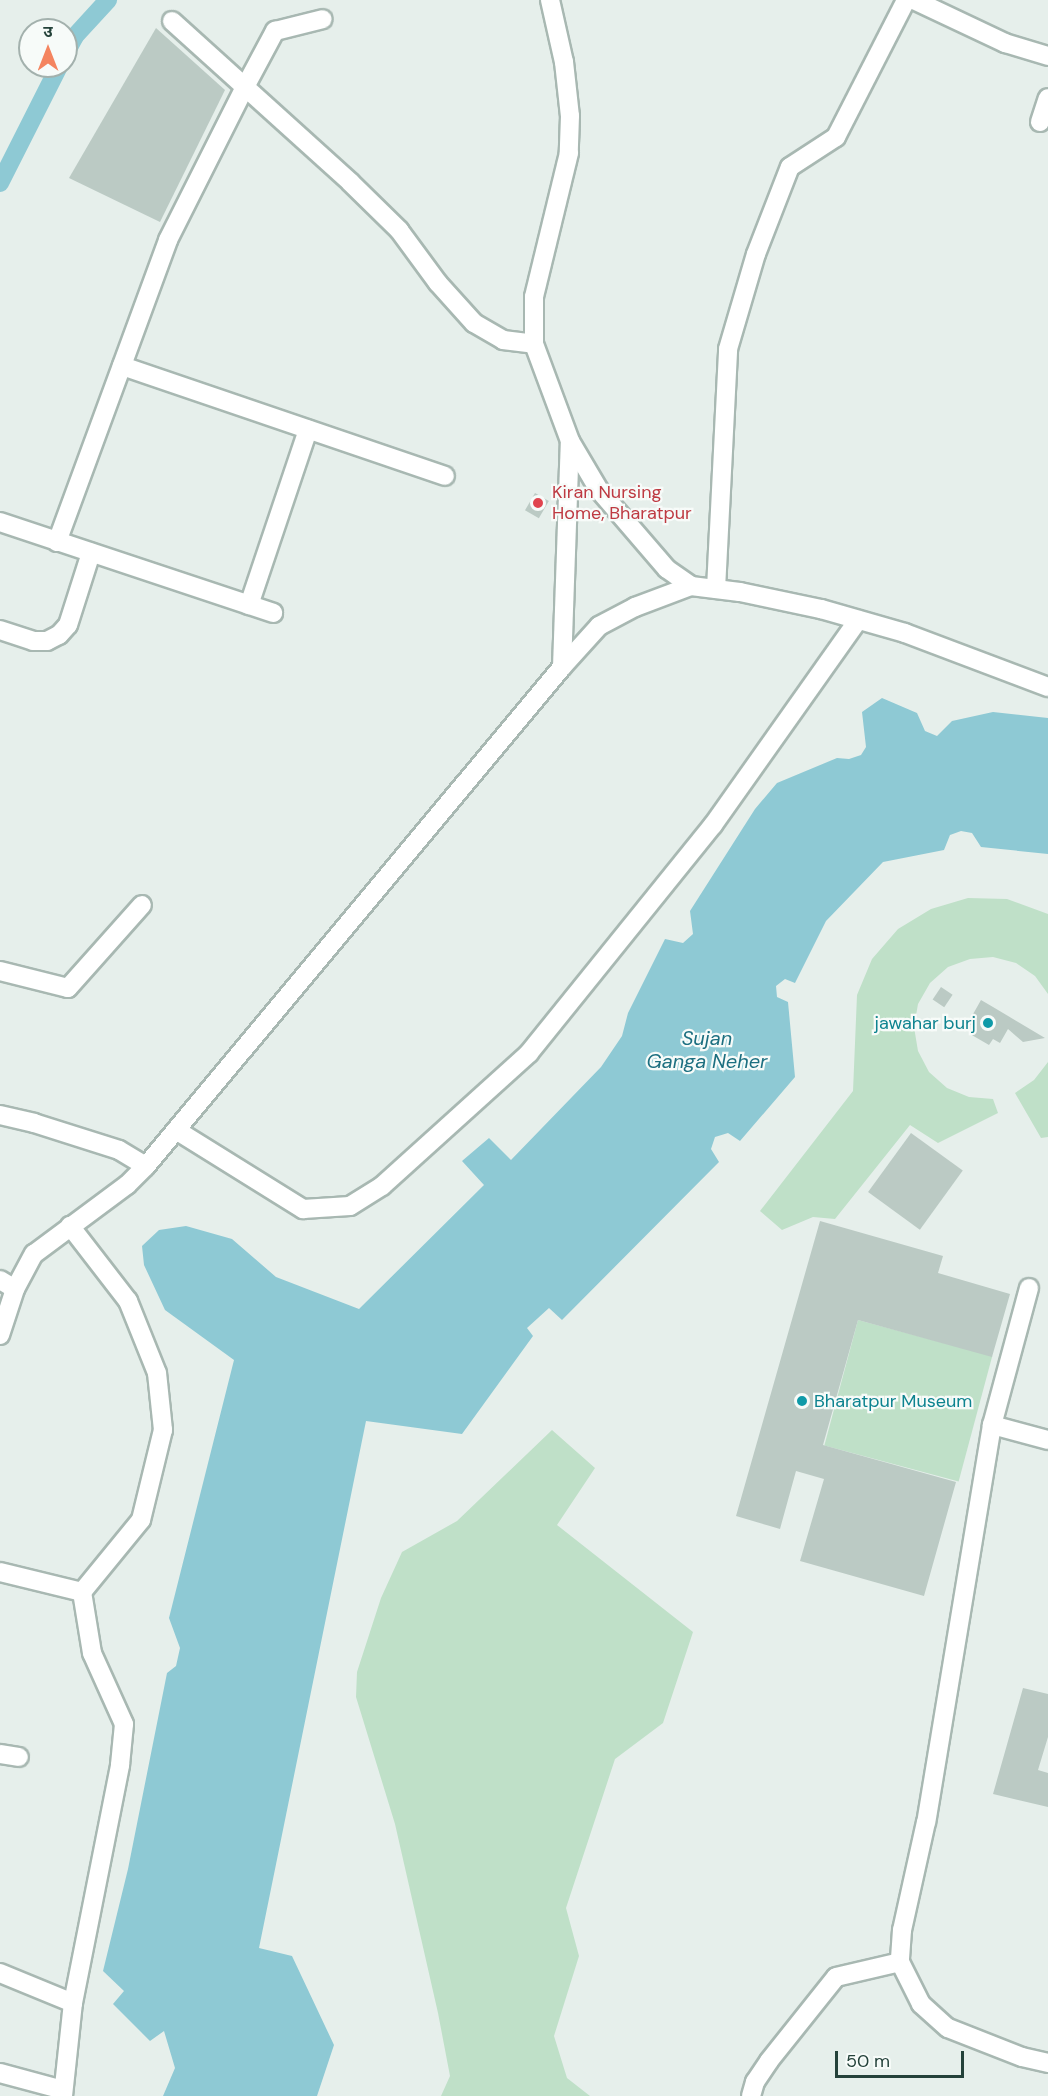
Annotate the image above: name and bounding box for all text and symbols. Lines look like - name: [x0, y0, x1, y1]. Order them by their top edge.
- north arrow: [18, 18, 78, 78]
- text: उ: [43, 21, 53, 42]
- place label: Kiran Nursing Home, Bharatpur: [552, 482, 692, 524]
- marker: Kiran Nursing Home, Bharatpur: [529, 494, 547, 512]
- place label: jawahar burj: [875, 1012, 976, 1034]
- marker: jawahar burj: [981, 1016, 995, 1030]
- water label: Sujan Ganga Neher: [646, 1026, 768, 1073]
- place label: Bharatpur Museum: [814, 1390, 972, 1412]
- marker: Bharatpur Museum: [795, 1394, 809, 1408]
- scale bar: [838, 2039, 967, 2077]
- text: 50 m: [846, 2049, 890, 2073]

